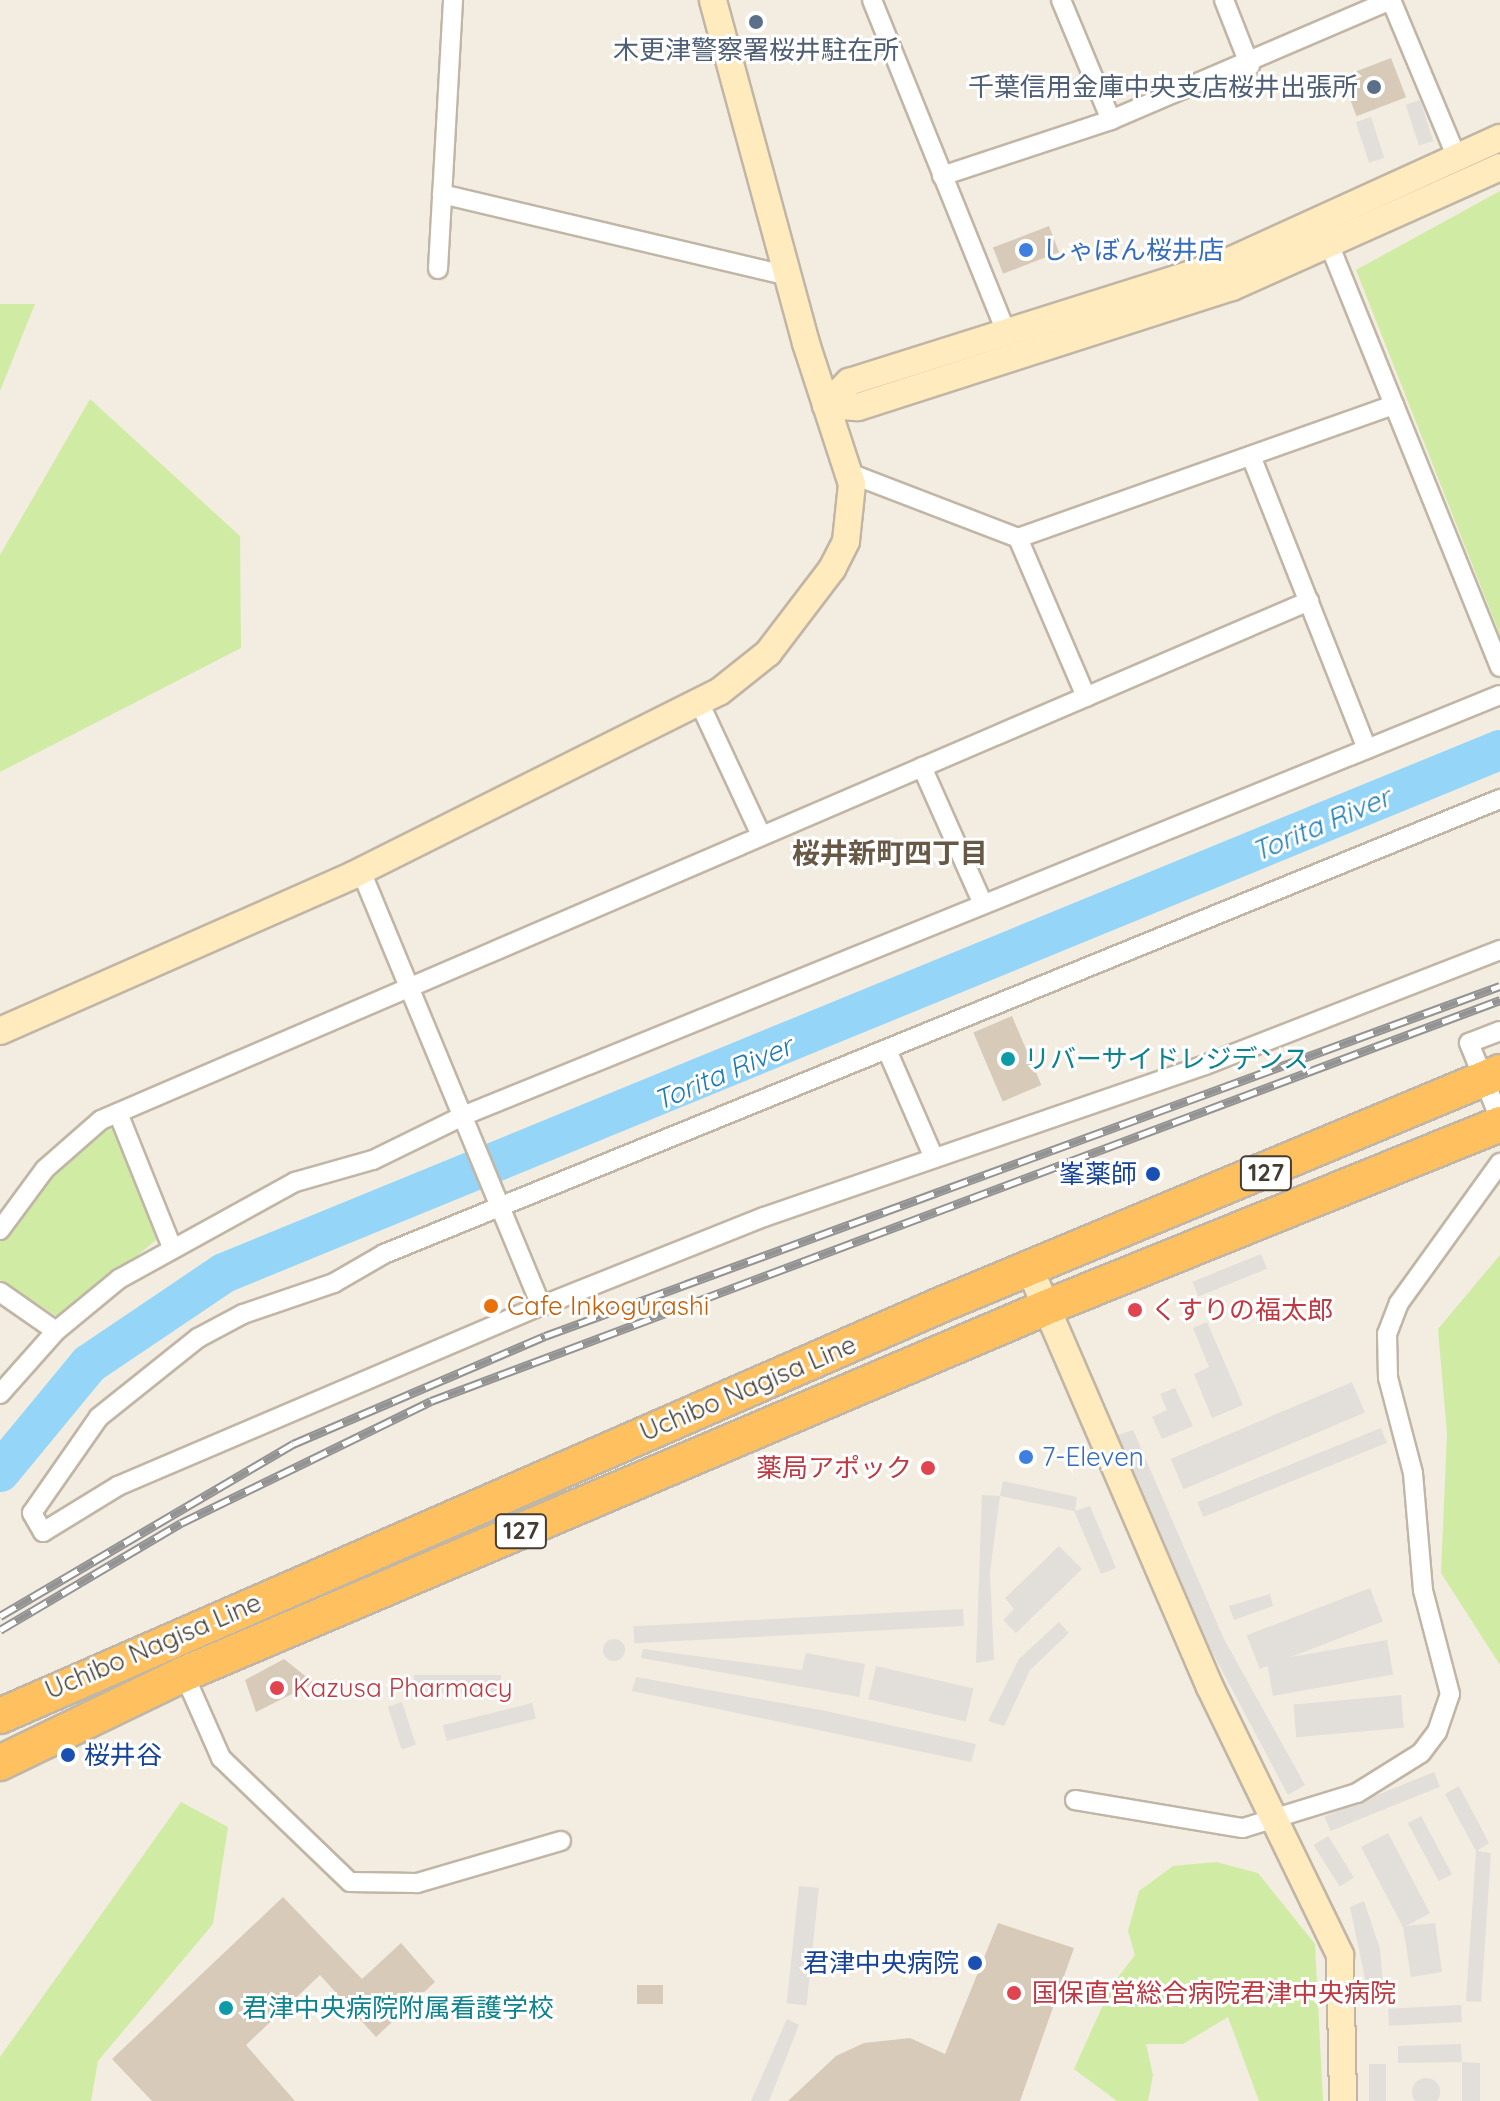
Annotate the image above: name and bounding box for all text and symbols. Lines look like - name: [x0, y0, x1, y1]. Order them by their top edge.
- marker: 木更津警察署桜井駐在所: [747, 13, 765, 31]
- place label: 木更津警察署桜井駐在所: [613, 34, 899, 66]
- place label: 千葉信用金庫中央支店桜井出張所: [968, 71, 1358, 103]
- marker: 千葉信用金庫中央支店桜井出張所: [1365, 78, 1383, 96]
- place label: しゃぼん桜井店: [1042, 234, 1224, 266]
- marker: しゃぼん桜井店: [1017, 241, 1035, 259]
- water label: Torita River: [1247, 780, 1395, 868]
- district label: 桜井新町四丁目: [792, 836, 988, 870]
- water label: Torita River: [649, 1029, 797, 1117]
- place label: リバーサイドレジデンス: [1024, 1043, 1310, 1075]
- marker: リバーサイドレジデンス: [999, 1050, 1017, 1068]
- road number: 127: [1238, 1153, 1294, 1193]
- place label: 峯薬師: [1059, 1158, 1137, 1190]
- marker: 峯薬師: [1144, 1165, 1162, 1183]
- place label: Cafe Inkogurashi: [507, 1290, 709, 1322]
- place label: くすりの福太郎: [1151, 1294, 1333, 1326]
- marker: Cafe Inkogurashi: [482, 1297, 500, 1315]
- marker: くすりの福太郎: [1126, 1301, 1144, 1319]
- street label: Uchibo Nagisa Line: [635, 1328, 861, 1448]
- place label: 7-Eleven: [1042, 1441, 1144, 1473]
- marker: 7-Eleven: [1017, 1448, 1035, 1466]
- place label: 薬局アポック: [756, 1452, 912, 1484]
- marker: 薬局アポック: [919, 1459, 937, 1477]
- road number: 127: [493, 1511, 549, 1551]
- street label: Uchibo Nagisa Line: [40, 1586, 266, 1706]
- place label: Kazusa Pharmacy: [293, 1672, 513, 1704]
- marker: Kazusa Pharmacy: [268, 1679, 286, 1697]
- place label: 桜井谷: [84, 1739, 162, 1771]
- marker: 桜井谷: [59, 1746, 77, 1764]
- place label: 君津中央病院: [803, 1947, 959, 1979]
- marker: 君津中央病院: [966, 1954, 984, 1972]
- place label: 国保直営総合病院君津中央病院: [1032, 1977, 1396, 2009]
- marker: 国保直営総合病院君津中央病院: [1003, 1982, 1025, 2004]
- place label: 君津中央病院附属看護学校: [242, 1992, 554, 2024]
- marker: 君津中央病院附属看護学校: [217, 1999, 235, 2017]

